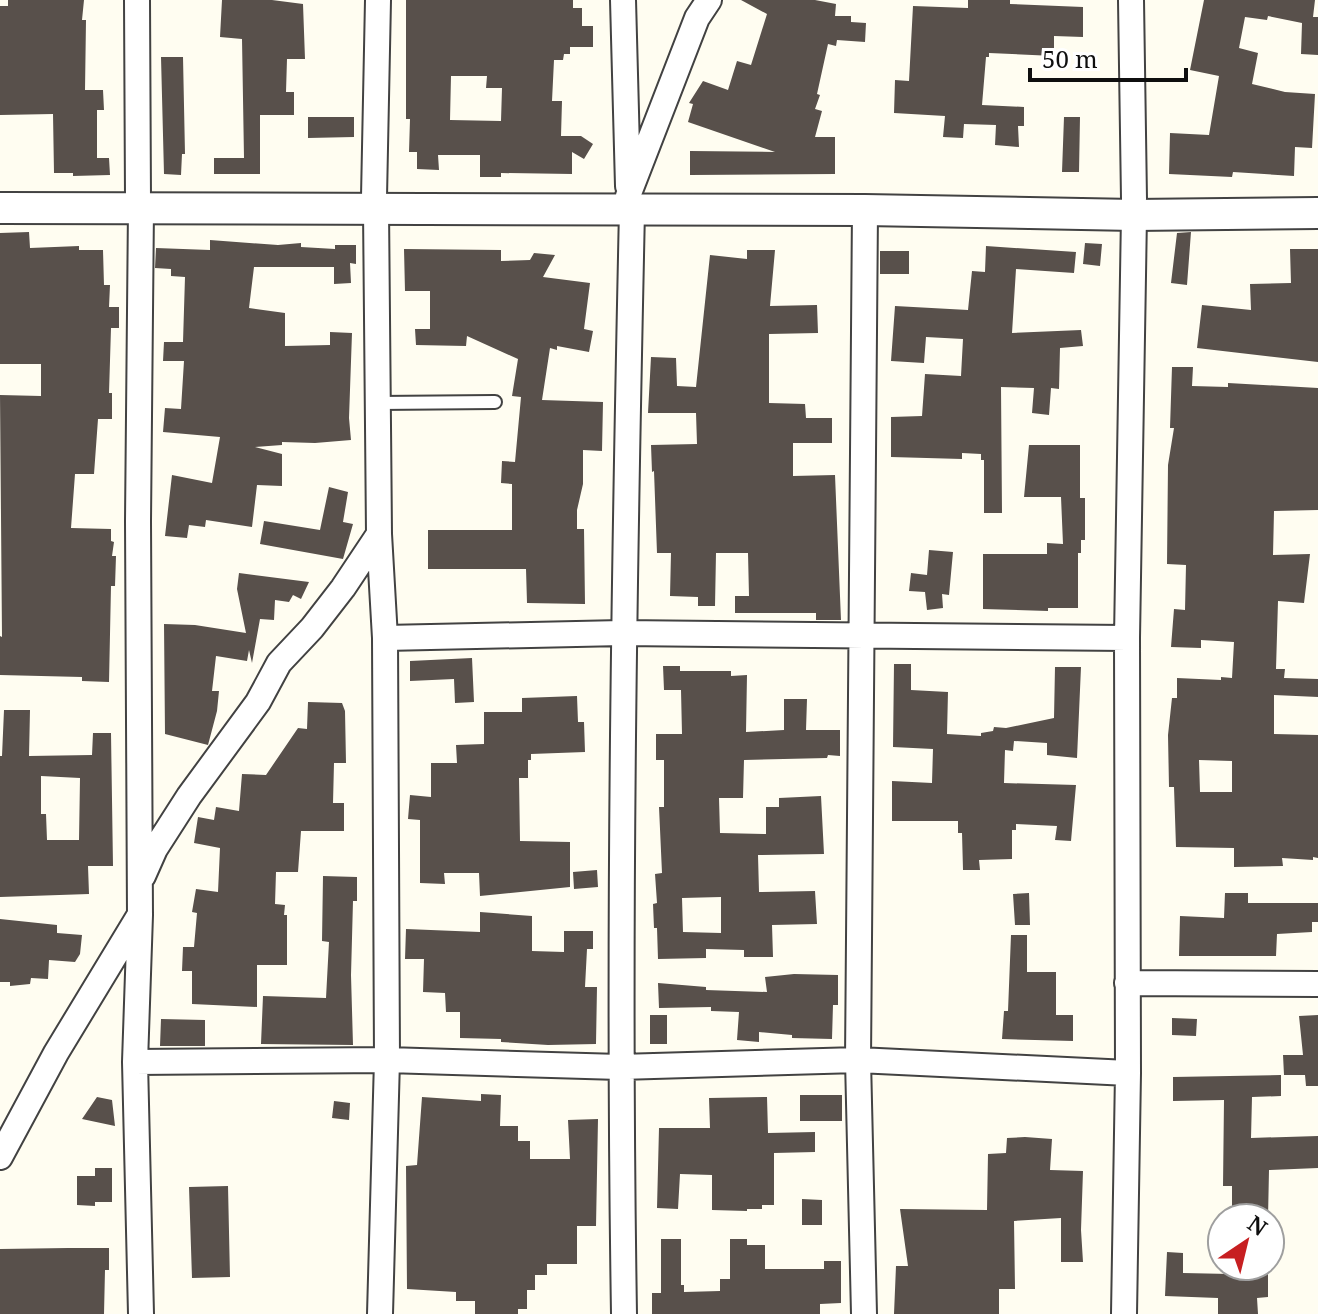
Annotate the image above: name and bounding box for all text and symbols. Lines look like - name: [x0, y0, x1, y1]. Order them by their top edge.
- scale bar: [1030, 32, 1186, 82]
- text: 50 m: [1042, 42, 1098, 75]
- north arrow: [1206, 1202, 1286, 1282]
- text: N: [1242, 1208, 1274, 1242]

